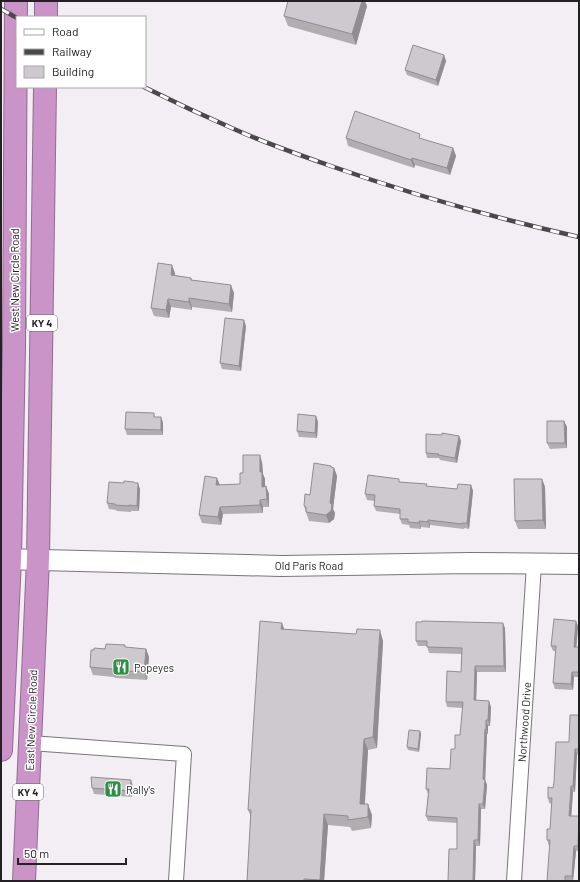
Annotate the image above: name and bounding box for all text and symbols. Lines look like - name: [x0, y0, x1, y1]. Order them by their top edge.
- legend: [16, 16, 146, 88]
- text: Road: [52, 24, 79, 38]
- text: Railway: [52, 44, 92, 58]
- text: Building: [52, 64, 94, 78]
- street label: West New Circle Road: [8, 228, 21, 332]
- road number: KY 4: [27, 315, 57, 331]
- street label: Old Paris Road: [275, 559, 343, 572]
- restaurant icon: Popeyes: [111, 657, 131, 677]
- place label: Popeyes: [134, 661, 174, 674]
- street label: East New Circle Road: [23, 669, 39, 771]
- street label: Northwood Drive: [515, 682, 533, 762]
- restaurant icon: Rally's: [103, 779, 123, 799]
- place label: Rally's: [126, 783, 155, 796]
- road number: KY 4: [13, 784, 43, 800]
- scale bar: [18, 840, 126, 866]
- text: 50 m: [24, 846, 49, 860]

